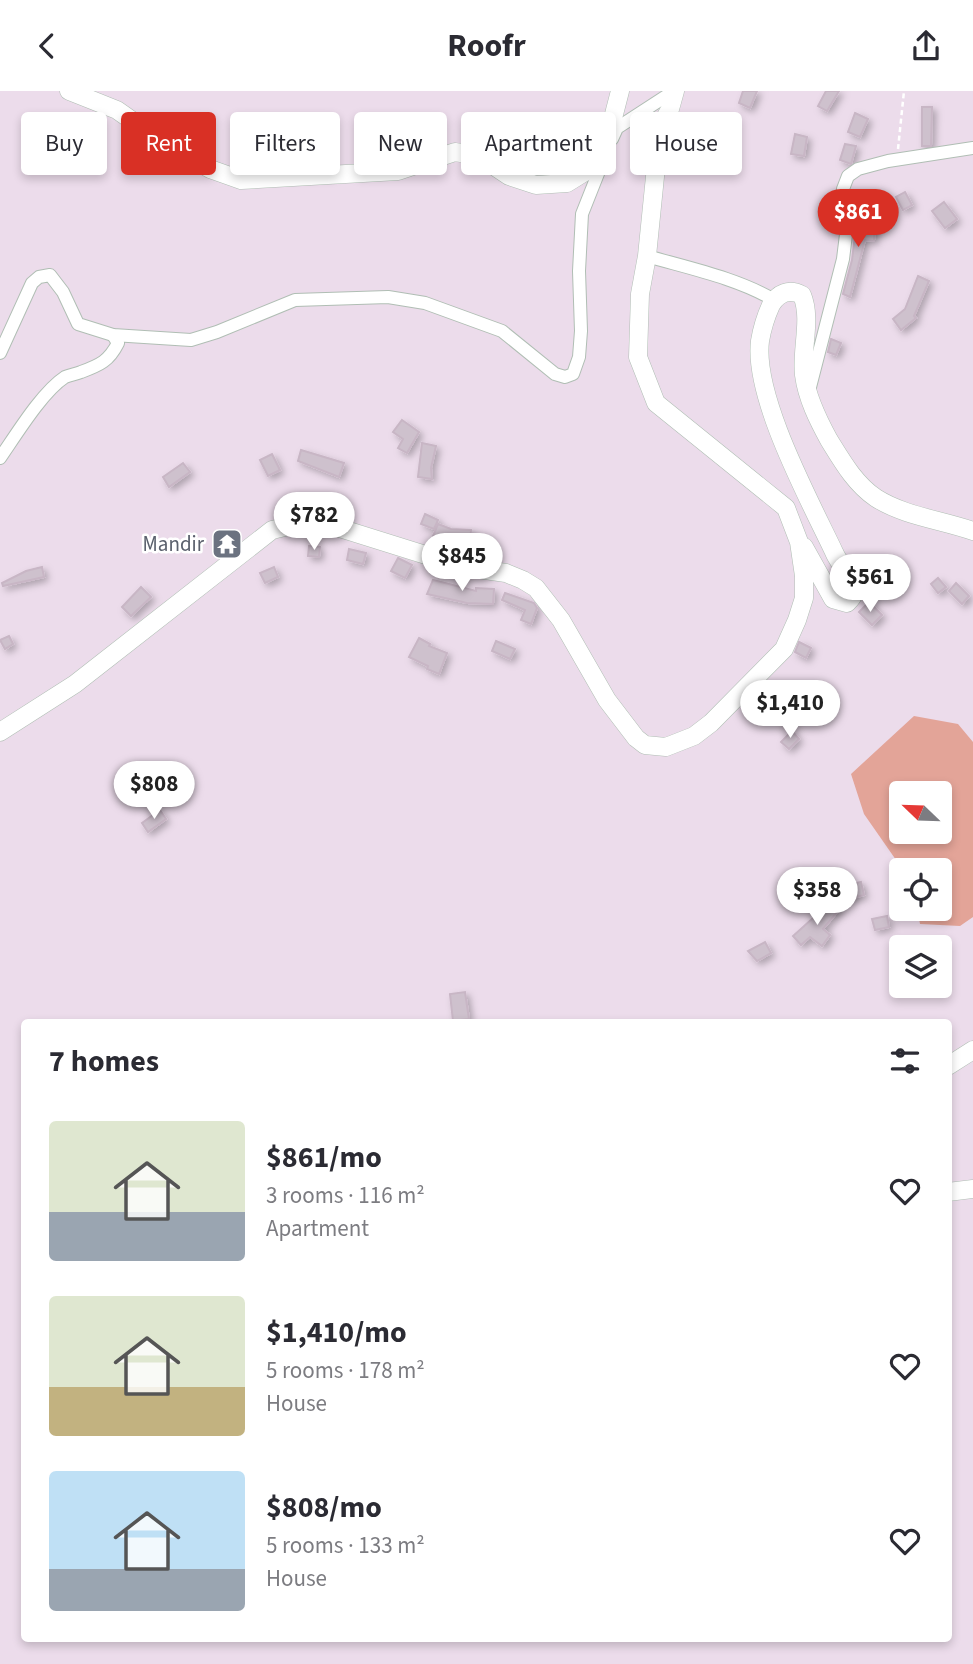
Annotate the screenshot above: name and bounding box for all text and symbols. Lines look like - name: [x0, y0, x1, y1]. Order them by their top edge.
- text: Roofr: [447, 23, 526, 69]
- icon: back: [28, 27, 66, 65]
- icon: share: [907, 27, 945, 65]
- chip: Buy: [21, 112, 107, 175]
- chip: Rent: [121, 112, 216, 175]
- chip: Filters: [230, 112, 340, 175]
- chip: New: [354, 112, 447, 175]
- chip: Apartment: [461, 112, 616, 175]
- chip: House: [630, 112, 742, 175]
- pin: $861: [817, 190, 899, 249]
- text: $861: [834, 195, 882, 228]
- pin: $782: [273, 493, 355, 552]
- text: $782: [290, 498, 338, 531]
- temple icon: Mandir: [210, 527, 244, 561]
- place label: Mandir: [143, 529, 205, 559]
- pin: $845: [421, 533, 503, 593]
- text: $845: [438, 539, 486, 572]
- pin: $561: [829, 554, 911, 614]
- text: $561: [846, 560, 894, 593]
- pin: $1,410: [733, 681, 847, 740]
- text: $1,410: [756, 686, 824, 719]
- pin: $808: [113, 761, 195, 821]
- text: $808: [130, 767, 178, 800]
- north arrow: [889, 781, 952, 843]
- map controls: [889, 781, 952, 998]
- button: locate: [889, 858, 952, 921]
- pin: $358: [776, 867, 858, 927]
- text: $358: [793, 873, 841, 906]
- button: layers: [889, 935, 952, 998]
- text: 7 homes: [49, 1040, 159, 1083]
- icon: filters: [886, 1042, 924, 1080]
- text: $861/mo: [266, 1136, 382, 1179]
- icon: home: [105, 1149, 189, 1233]
- icon: heart: [886, 1172, 924, 1210]
- text: 3 rooms · 116 m²: [266, 1179, 425, 1212]
- text: Apartment: [266, 1212, 369, 1245]
- text: $1,410/mo: [266, 1311, 407, 1354]
- icon: home: [105, 1324, 189, 1408]
- icon: heart: [886, 1347, 924, 1385]
- text: 5 rooms · 178 m²: [266, 1354, 425, 1387]
- text: House: [266, 1387, 327, 1420]
- text: $808/mo: [266, 1486, 382, 1529]
- icon: home: [105, 1499, 189, 1583]
- icon: heart: [886, 1522, 924, 1560]
- text: 5 rooms · 133 m²: [266, 1529, 425, 1562]
- text: House: [266, 1562, 327, 1595]

